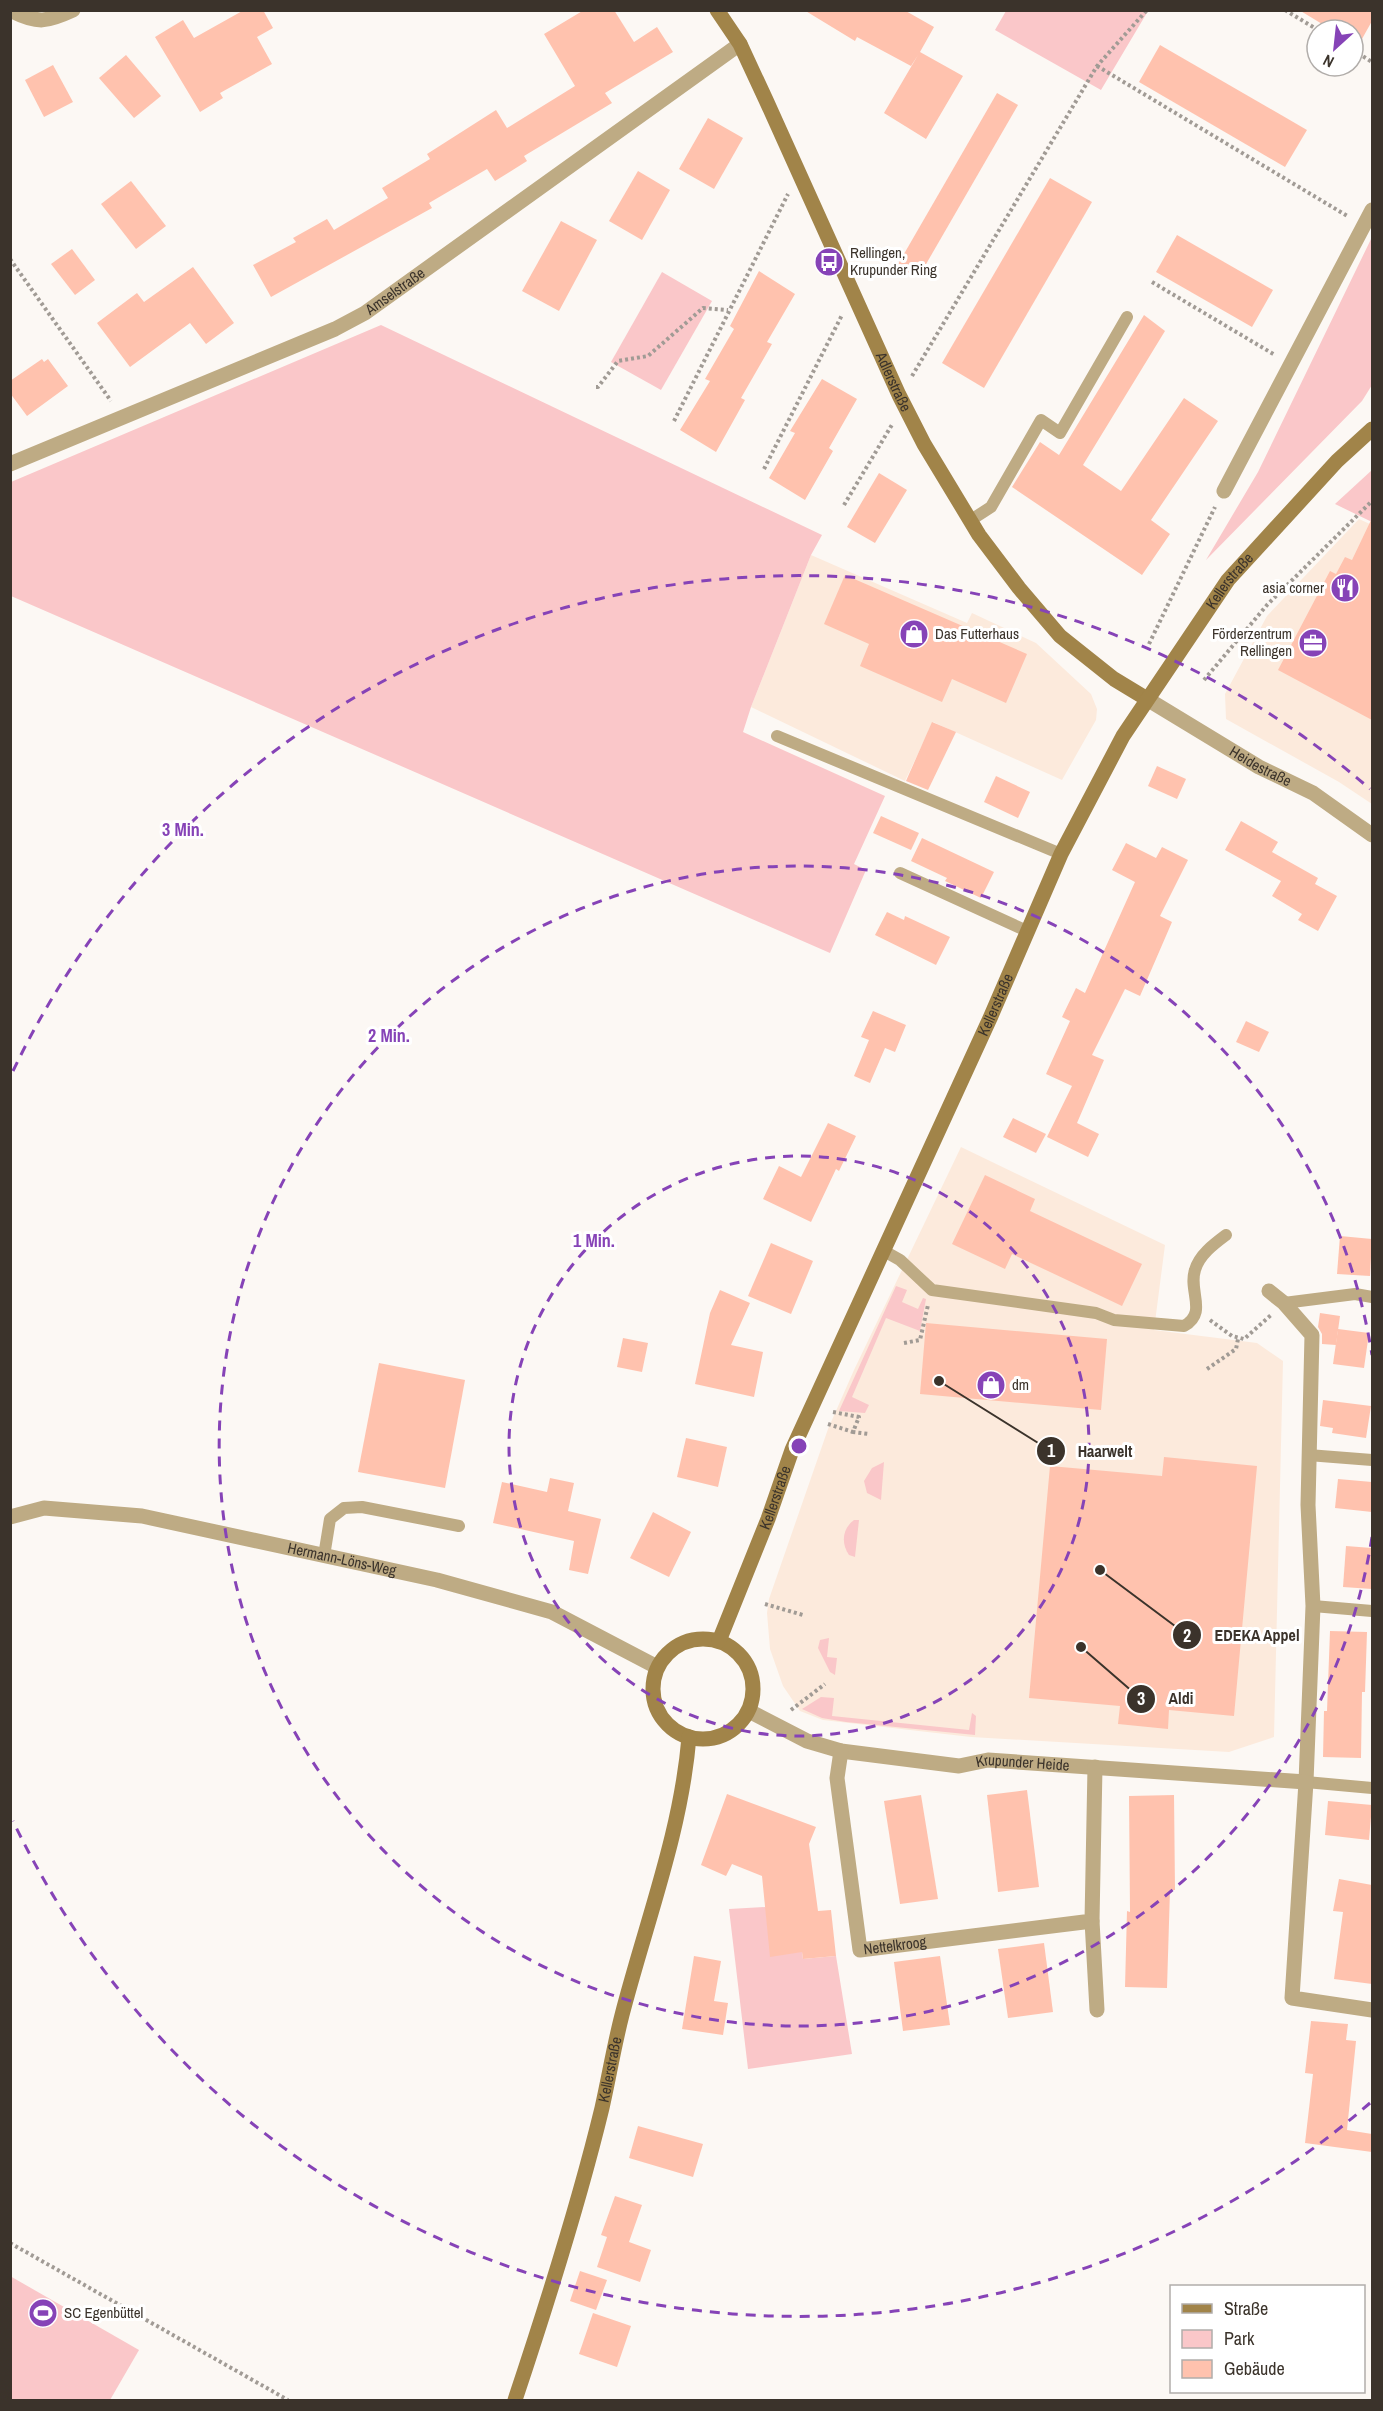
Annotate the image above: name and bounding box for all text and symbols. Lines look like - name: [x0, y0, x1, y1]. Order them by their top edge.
- north arrow: [1305, 18, 1365, 78]
- text: N: [1319, 49, 1337, 73]
- place label: Rellingen, Krupunder Ring: [850, 242, 937, 280]
- bus stop icon: Rellingen, Krupunder Ring: [813, 246, 845, 278]
- street label: Amselstraße: [360, 262, 429, 320]
- street label: Adlerstraße: [870, 347, 917, 415]
- street label: Kellerstraße: [1200, 548, 1258, 613]
- restaurant icon: asia corner: [1329, 572, 1361, 604]
- place label: asia corner: [1262, 577, 1324, 598]
- shop icon: Das Futterhaus: [898, 618, 930, 650]
- place label: Das Futterhaus: [935, 623, 1019, 644]
- place label: Förderzentrum Rellingen: [1212, 623, 1292, 661]
- office icon: Förderzentrum Rellingen: [1297, 627, 1329, 659]
- street label: Heidestraße: [1226, 741, 1295, 791]
- text: 3 Min.: [162, 817, 204, 842]
- street label: Kellerstraße: [972, 970, 1018, 1039]
- text: 2 Min.: [368, 1023, 410, 1048]
- text: 1 Min.: [573, 1228, 615, 1253]
- shop icon: dm: [975, 1369, 1007, 1401]
- place label: dm: [1012, 1374, 1029, 1395]
- callout: Haarwelt: [1036, 1434, 1144, 1468]
- centre of rings: [789, 1436, 809, 1456]
- text: 1: [1047, 1438, 1056, 1463]
- text: Haarwelt: [1078, 1440, 1133, 1462]
- street label: Kellerstraße: [754, 1463, 796, 1533]
- street label: Hermann-Löns-Weg: [286, 1537, 398, 1581]
- callout: EDEKA Appel: [1172, 1618, 1312, 1652]
- text: 2: [1183, 1623, 1191, 1648]
- text: EDEKA Appel: [1214, 1624, 1300, 1646]
- callout: Aldi: [1126, 1682, 1205, 1716]
- text: 3: [1137, 1686, 1145, 1711]
- text: Aldi: [1169, 1687, 1193, 1709]
- street label: Krupunder Heide: [974, 1749, 1070, 1776]
- street label: Nettelkroog: [862, 1931, 928, 1959]
- street label: Kellerstraße: [593, 2035, 627, 2104]
- legend: [1170, 2285, 1365, 2393]
- text: Straße: [1224, 2296, 1268, 2321]
- sports icon: SC Egenbüttel: [27, 2297, 59, 2329]
- place label: SC Egenbüttel: [64, 2302, 143, 2323]
- text: Park: [1224, 2326, 1255, 2351]
- text: Gebäude: [1224, 2356, 1285, 2381]

